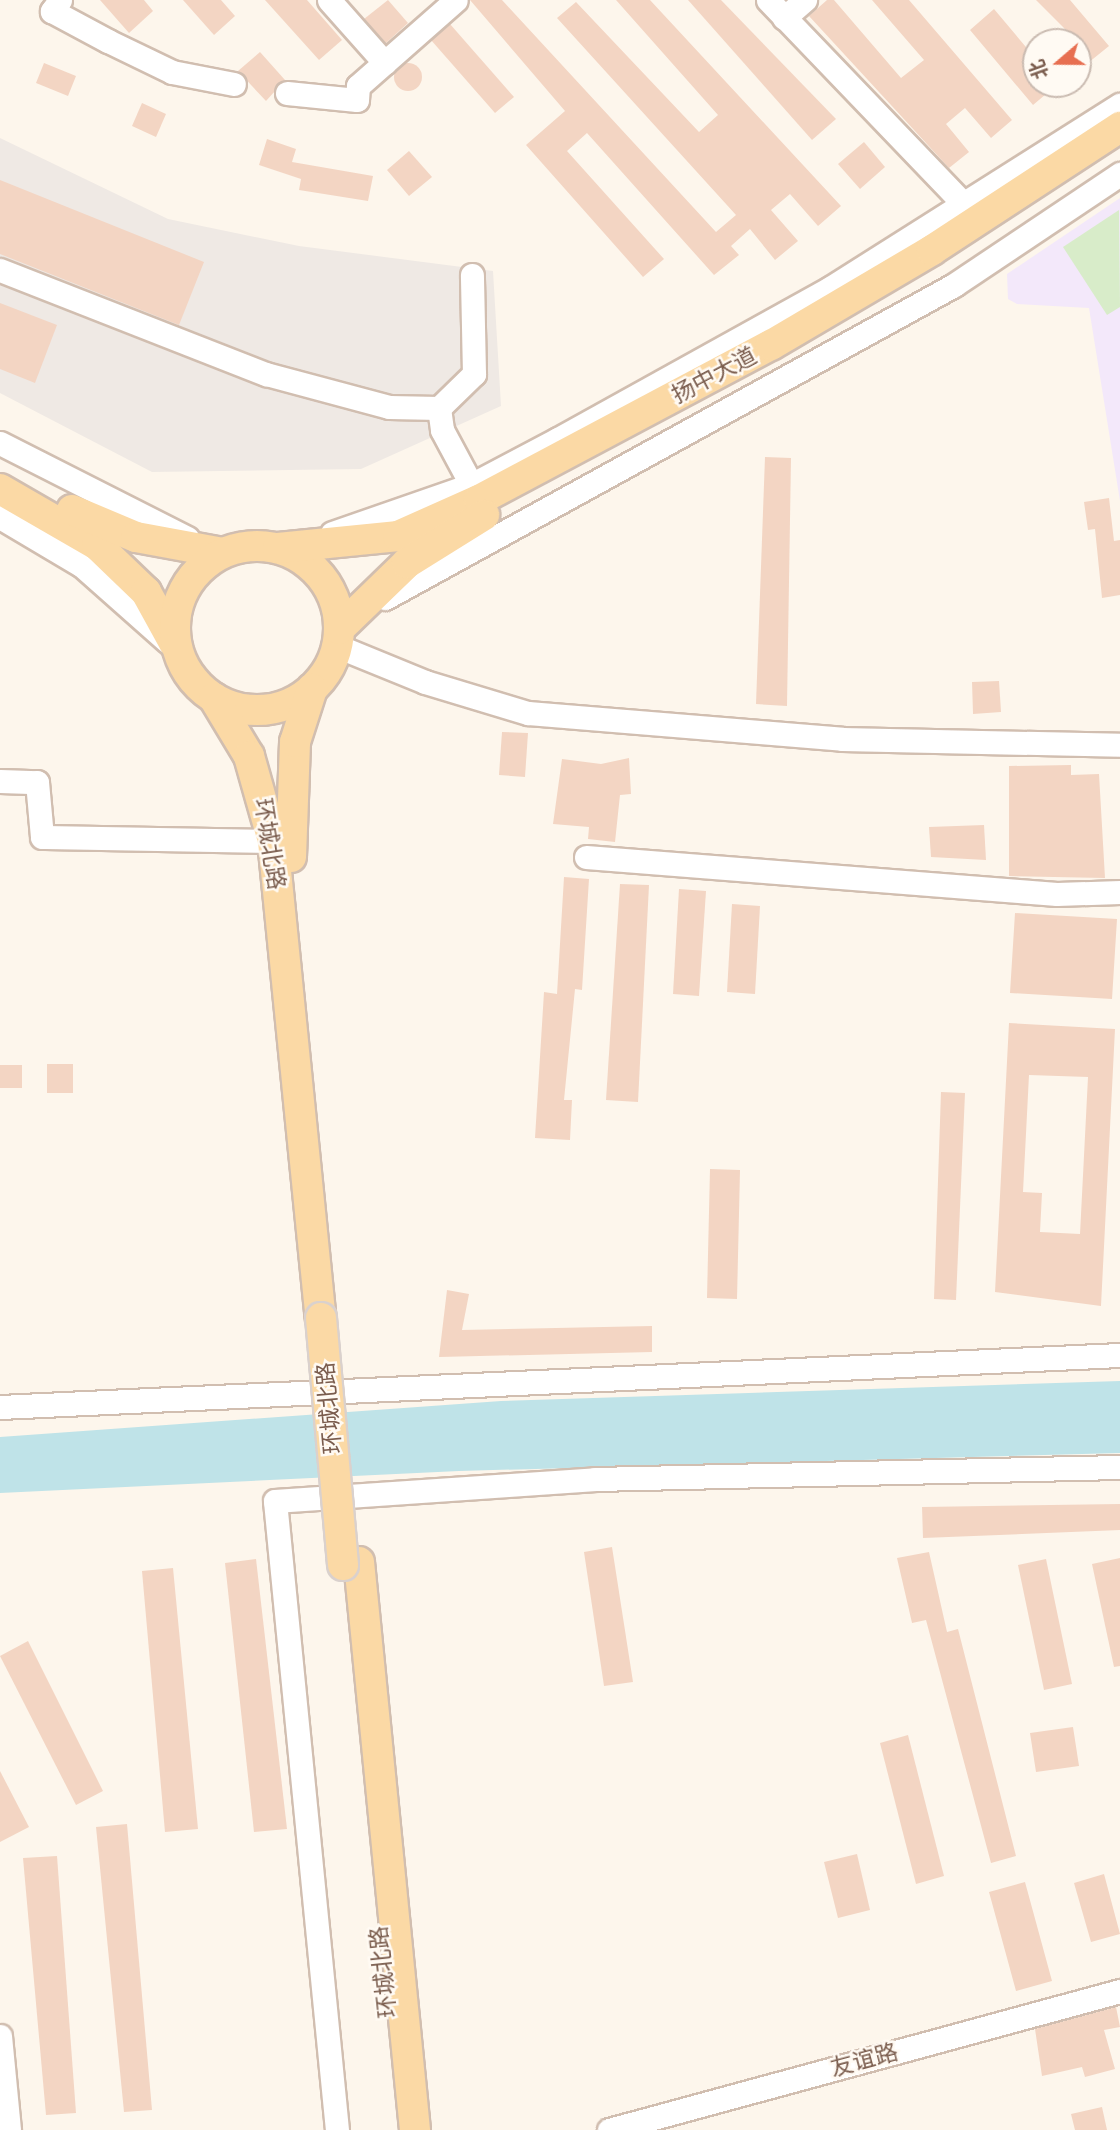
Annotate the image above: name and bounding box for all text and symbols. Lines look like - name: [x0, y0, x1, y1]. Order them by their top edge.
- north arrow: [1022, 28, 1092, 98]
- text: 北: [1025, 57, 1053, 83]
- street label: 扬中大道: [667, 341, 761, 409]
- street label: 环城北路: [249, 796, 291, 892]
- street label: 环城北路: [311, 1361, 347, 1455]
- street label: 环城北路: [364, 1925, 402, 2019]
- street label: 友谊路: [827, 2038, 901, 2082]

